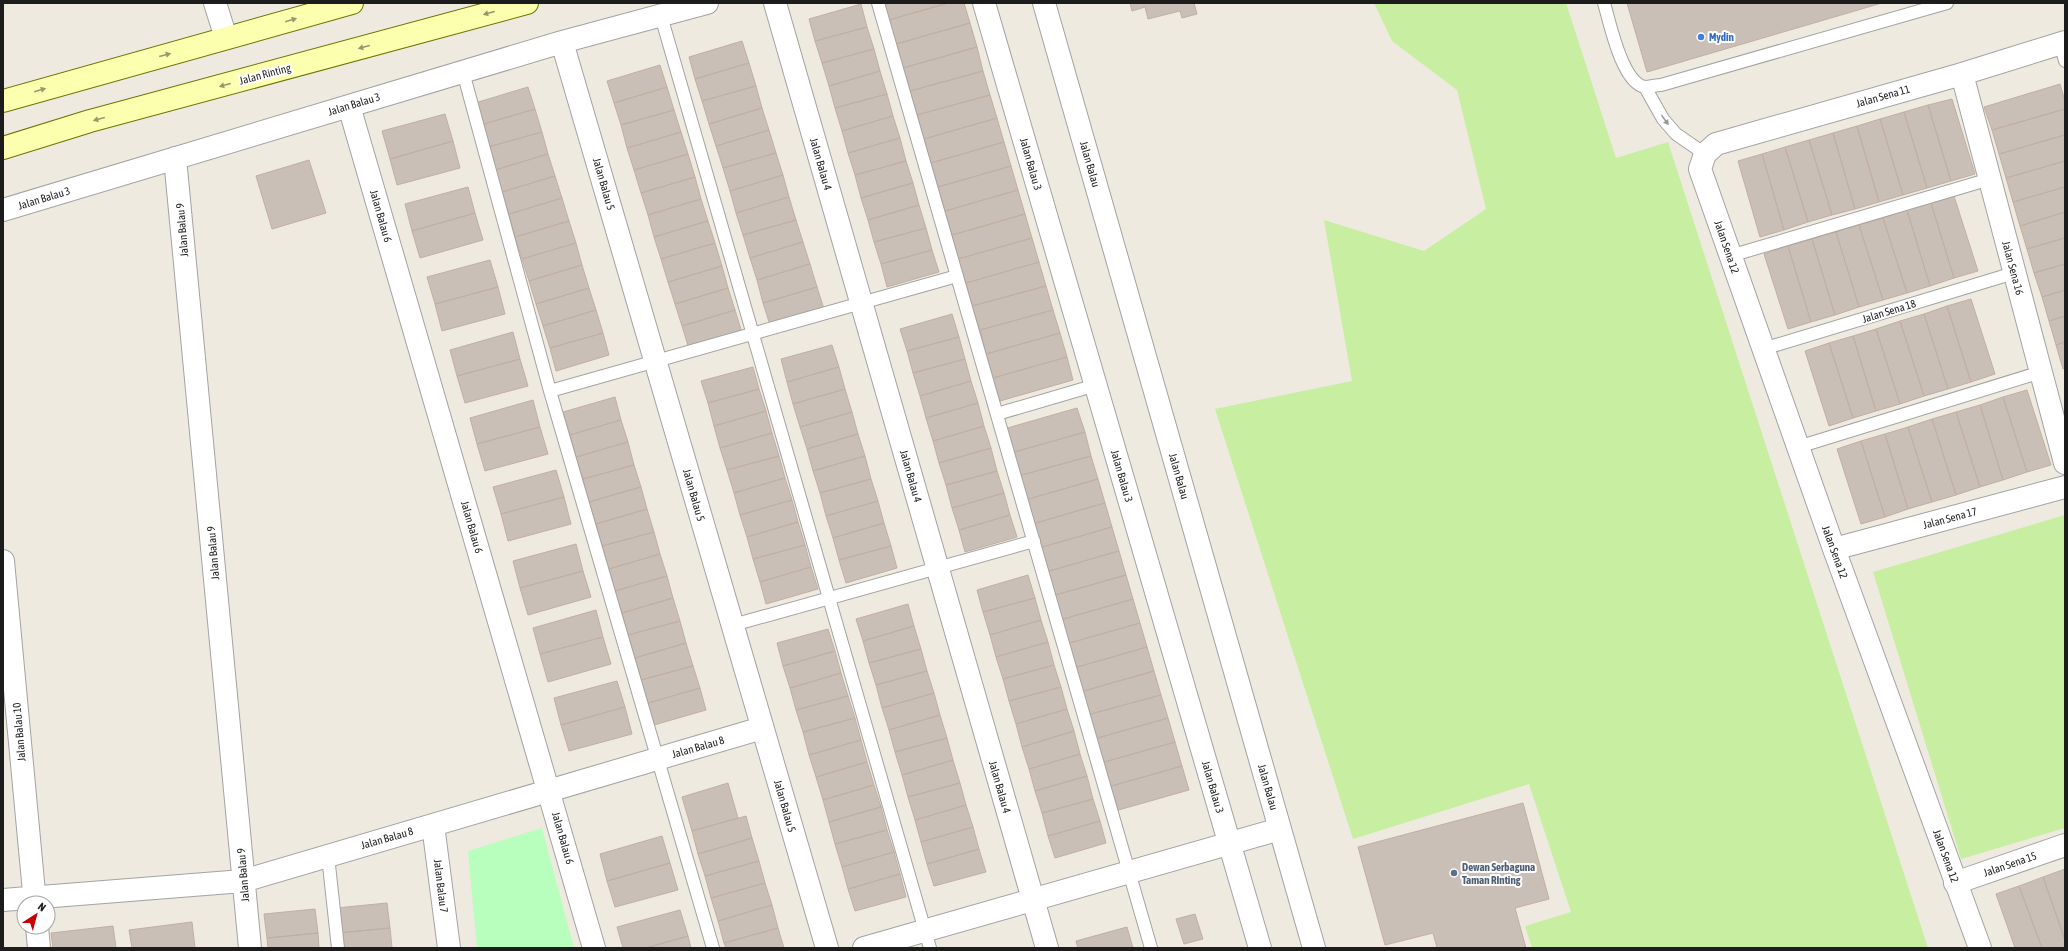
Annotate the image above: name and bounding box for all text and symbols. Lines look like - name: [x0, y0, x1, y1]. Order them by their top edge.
- one-way arrow: [483, 10, 495, 16]
- one-way arrow: [285, 17, 297, 23]
- place label: Mydin: [1709, 31, 1734, 43]
- marker: Mydin: [1696, 32, 1706, 42]
- one-way arrow: [357, 44, 369, 50]
- one-way arrow: [160, 52, 172, 58]
- street label: Jalan Rinting: [238, 61, 292, 87]
- one-way arrow: [218, 82, 230, 88]
- street label: Jalan Sena 11: [1855, 83, 1911, 109]
- one-way arrow: [35, 87, 47, 93]
- street label: Jalan Balau 3: [326, 90, 382, 118]
- one-way arrow: [1661, 115, 1669, 126]
- one-way arrow: [93, 116, 105, 122]
- street label: Jalan Balau 4: [808, 136, 834, 192]
- street label: Jalan Balau 3: [1018, 136, 1044, 192]
- street label: Jalan Balau: [1078, 140, 1102, 188]
- street label: Jalan Balau 5: [591, 156, 617, 212]
- street label: Jalan Balau 3: [16, 184, 72, 212]
- street label: Jalan Balau 6: [368, 188, 394, 244]
- street label: Jalan Balau 9: [174, 203, 190, 257]
- street label: Jalan Sena 12: [1712, 219, 1742, 275]
- street label: Jalan Sena 16: [2000, 240, 2026, 296]
- street label: Jalan Sena 18: [1861, 297, 1917, 325]
- street label: Jalan Balau 4: [898, 448, 924, 504]
- street label: Jalan Balau 3: [1109, 448, 1135, 504]
- street label: Jalan Balau: [1167, 452, 1191, 500]
- street label: Jalan Balau 5: [681, 467, 707, 523]
- street label: Jalan Balau 6: [459, 499, 485, 555]
- street label: Jalan Sena 17: [1922, 505, 1978, 531]
- street label: Jalan Sena 12: [1820, 524, 1850, 580]
- street label: Jalan Balau 9: [205, 526, 221, 580]
- street label: Jalan Balau 10: [10, 702, 28, 762]
- street label: Jalan Balau 8: [670, 734, 726, 760]
- street label: Jalan Balau 4: [987, 759, 1013, 815]
- street label: Jalan Balau 3: [1200, 759, 1226, 815]
- street label: Jalan Balau: [1256, 763, 1280, 811]
- street label: Jalan Balau 5: [772, 778, 798, 834]
- street label: Jalan Balau 6: [550, 810, 576, 866]
- street label: Jalan Balau 8: [359, 825, 415, 851]
- street label: Jalan Sena 12: [1931, 828, 1961, 884]
- street label: Jalan Balau 9: [235, 848, 251, 902]
- street label: Jalan Sena 15: [1982, 849, 2038, 879]
- street label: Jalan Balau 7: [432, 859, 450, 913]
- place label: Dewan Serbaguna Taman RInting: [1462, 861, 1535, 886]
- marker: Dewan Serbaguna Taman RInting: [1449, 868, 1459, 878]
- north arrow: [16, 895, 56, 935]
- text: N: [36, 900, 48, 914]

